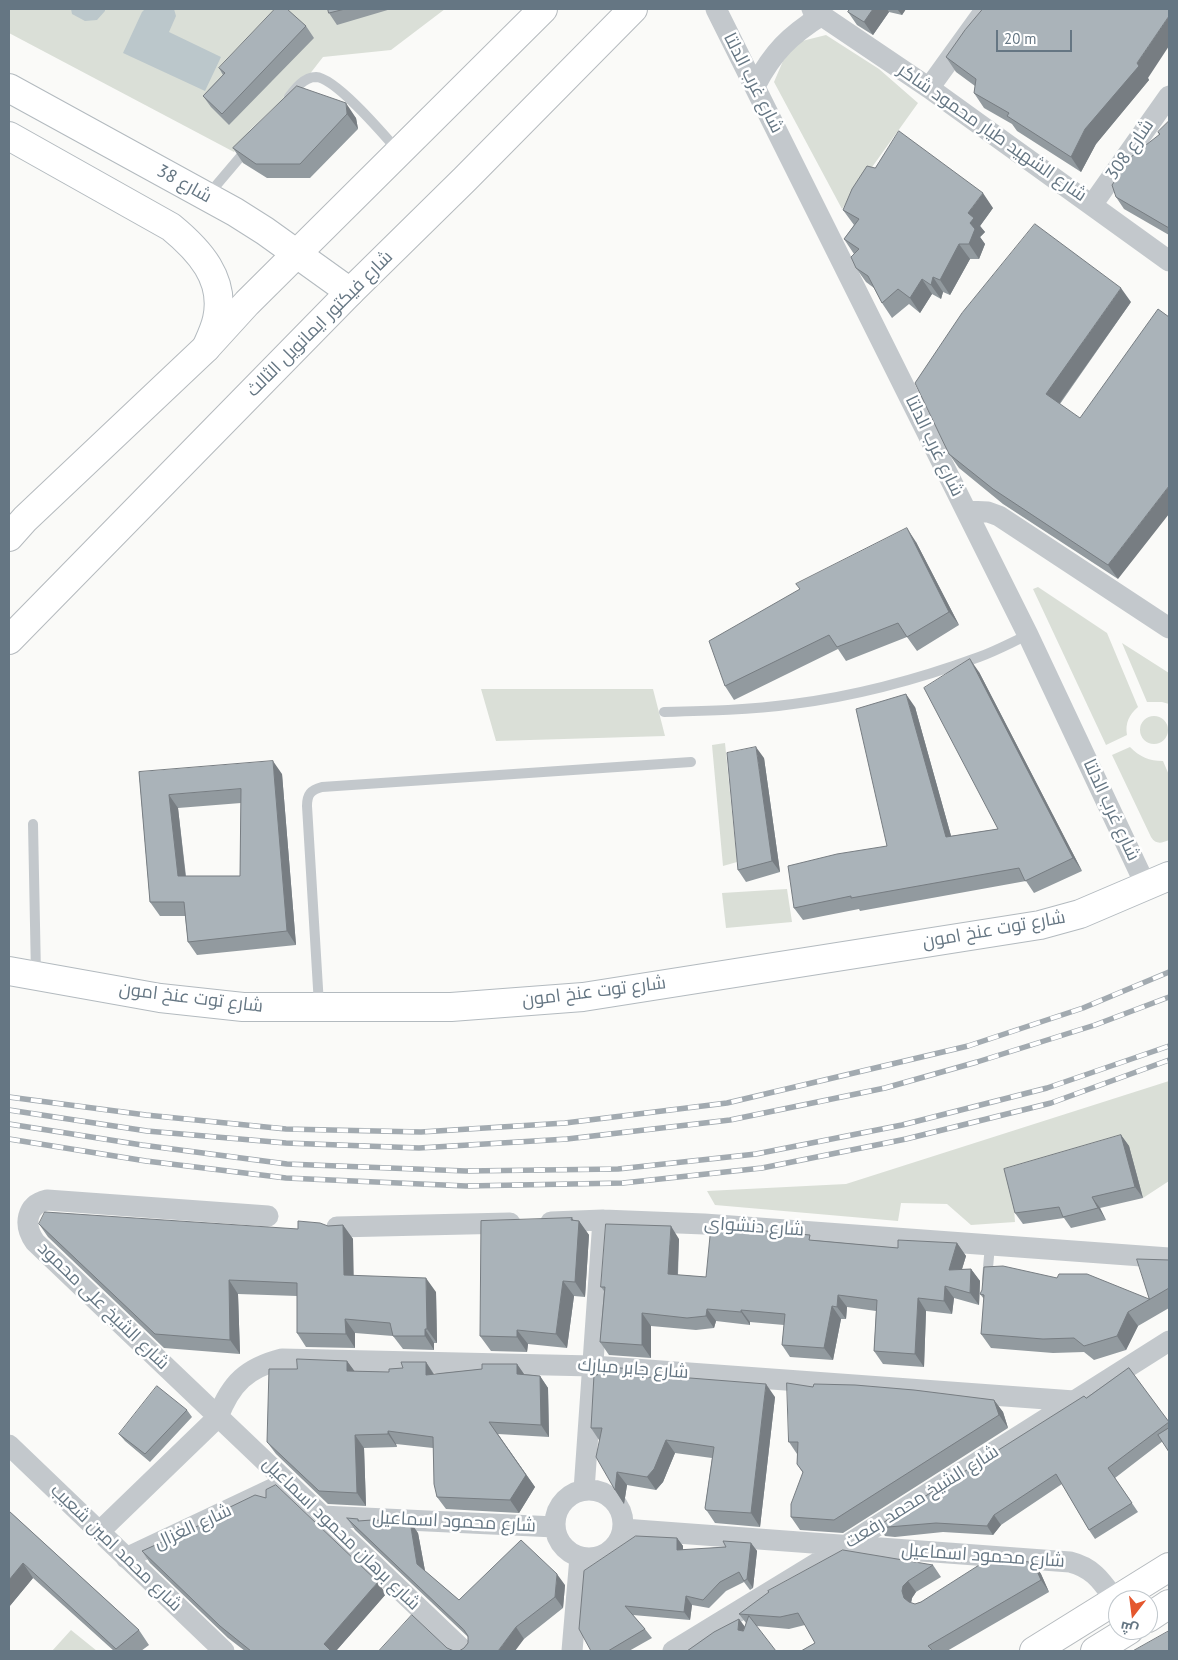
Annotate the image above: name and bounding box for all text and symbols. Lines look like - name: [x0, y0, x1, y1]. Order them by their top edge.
- scale bar: [998, 20, 1074, 52]
- street label: شارع غرب الدلتا: [718, 29, 788, 137]
- text: 20 m: [1004, 29, 1037, 48]
- street label: شارع الشهيد طيار محمود شاكر: [893, 60, 1091, 206]
- street label: شارع 308: [1101, 116, 1159, 184]
- street label: شارع 38: [153, 160, 215, 208]
- street label: شارع فيكتور ايمانويل الثالث: [243, 247, 397, 401]
- street label: شارع غرب الدلتا: [900, 392, 968, 500]
- street label: شارع غرب الدلتا: [1078, 756, 1144, 864]
- street label: شارع توت عنخ امون: [921, 907, 1067, 953]
- street label: شارع توت عنخ امون: [521, 972, 667, 1012]
- street label: شارع توت عنخ امون: [118, 978, 264, 1018]
- street label: شارع دنشواى: [703, 1213, 805, 1241]
- street label: شارع الشيخ على محمود: [33, 1238, 173, 1374]
- street label: شارع جابر مبارك: [577, 1354, 689, 1384]
- street label: شارع الشيخ محمد رفعت: [841, 1441, 1003, 1553]
- street label: شارع برهان محمود اسماعيل: [258, 1453, 424, 1615]
- street label: شارع محمد امين شعيب: [46, 1480, 186, 1616]
- street label: شارع الغزال: [151, 1500, 235, 1554]
- street label: شارع محمود اسماعيل: [372, 1507, 536, 1537]
- street label: شارع محمود اسماعيل: [901, 1540, 1065, 1572]
- north arrow: [1108, 1590, 1158, 1640]
- text: ش: [1118, 1618, 1140, 1640]

